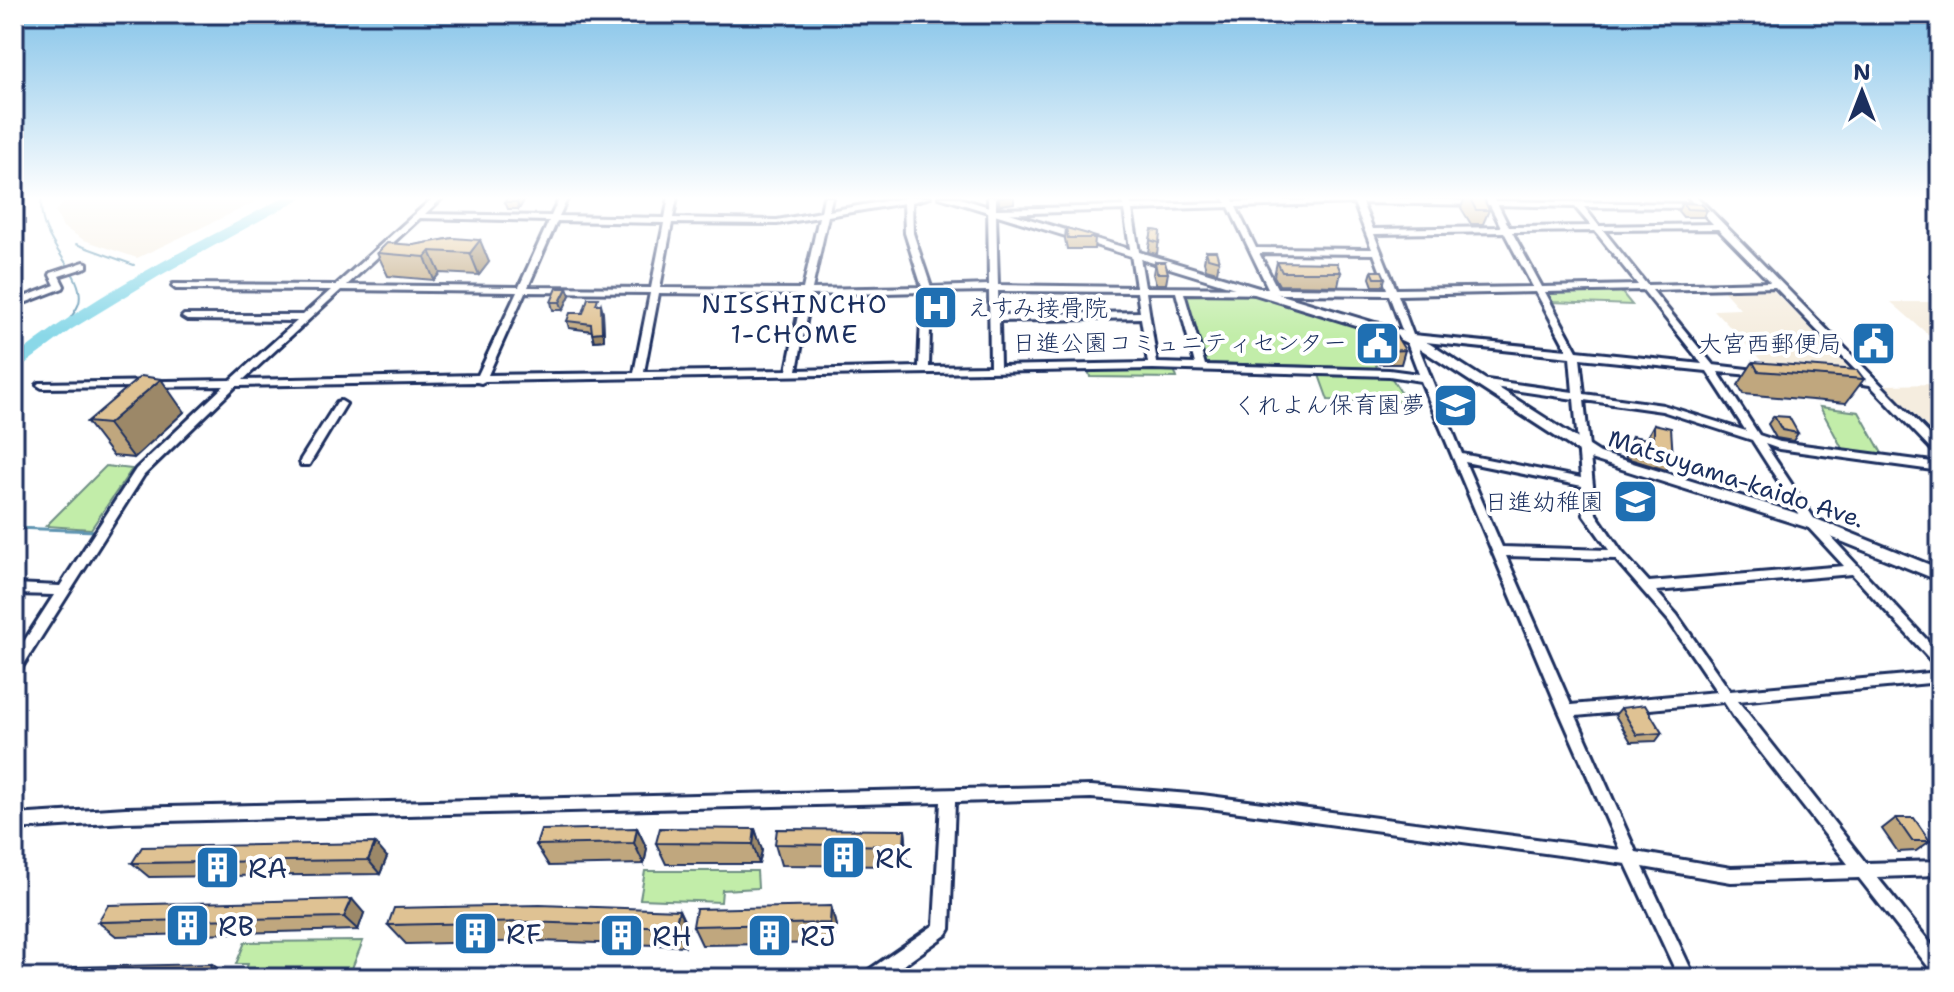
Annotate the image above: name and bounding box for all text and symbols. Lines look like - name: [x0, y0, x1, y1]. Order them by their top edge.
- north arrow: [1822, 52, 1902, 132]
- text: N: [1853, 58, 1871, 87]
- hospital icon: えすみ接骨院: [912, 284, 960, 332]
- district label: NISSHINCHO 1-CHOME: [701, 286, 889, 351]
- place label: えすみ接骨院: [967, 292, 1108, 324]
- public building icon: 日進公園コミュニティセンター: [1354, 319, 1402, 367]
- public building icon: 大宮西郵便局: [1849, 320, 1897, 368]
- place label: 日進公園コミュニティセンター: [1012, 327, 1347, 359]
- place label: 大宮西郵便局: [1698, 328, 1842, 360]
- school or university icon: くれよん保育園夢: [1432, 381, 1480, 429]
- place label: くれよん保育園夢: [1233, 389, 1425, 421]
- street label: Matsuyama-kaido Ave.: [1604, 423, 1868, 535]
- school or university icon: 日進幼稚園: [1611, 478, 1659, 526]
- place label: 日進幼稚園: [1484, 486, 1604, 518]
- building icon: RK: [820, 834, 868, 882]
- place label: RK: [875, 839, 913, 877]
- building icon: RA: [193, 844, 241, 892]
- place label: RA: [248, 849, 287, 887]
- building icon: RB: [163, 902, 211, 950]
- place label: RB: [218, 907, 254, 945]
- building icon: RF: [451, 910, 499, 958]
- building icon: RH: [597, 912, 645, 960]
- building icon: RJ: [745, 912, 793, 960]
- place label: RF: [506, 915, 541, 953]
- place label: RH: [652, 917, 692, 955]
- place label: RJ: [800, 917, 836, 955]

